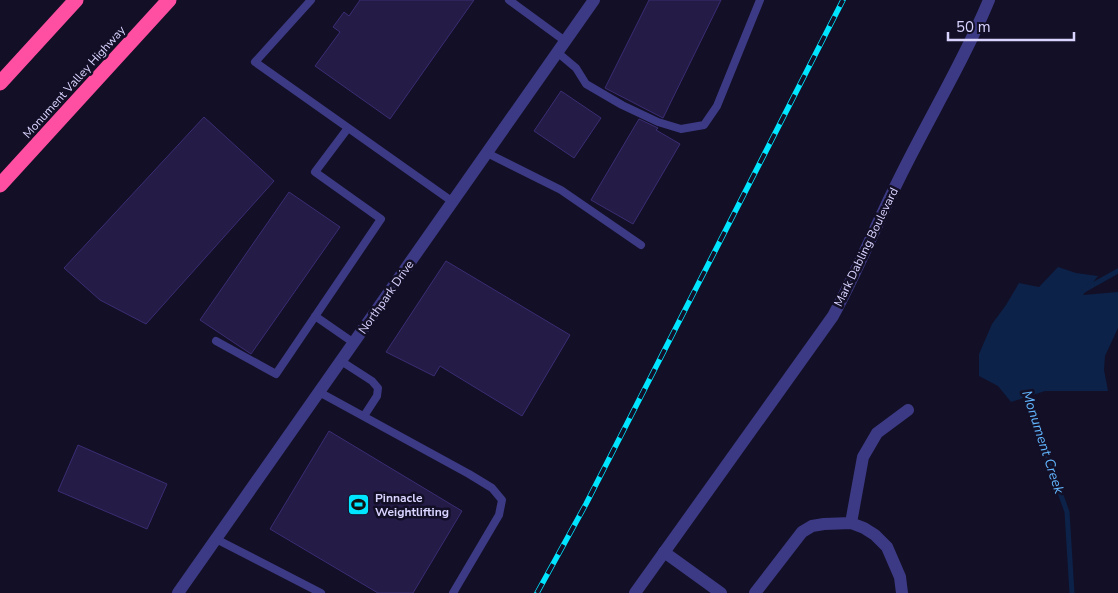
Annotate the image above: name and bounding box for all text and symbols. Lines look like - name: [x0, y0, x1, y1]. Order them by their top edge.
- scale bar: [948, 10, 1074, 42]
- text: 50 m: [956, 17, 991, 37]
- street label: Monument Valley Highway: [19, 22, 129, 142]
- street label: Mark Dabling Boulevard: [830, 185, 902, 309]
- street label: Northpark Drive: [355, 257, 417, 337]
- water label: Monument Creek: [1017, 388, 1069, 497]
- place label: Pinnacle Weightlifting: [375, 490, 449, 520]
- sports icon: Pinnacle Weightlifting: [347, 493, 371, 517]

